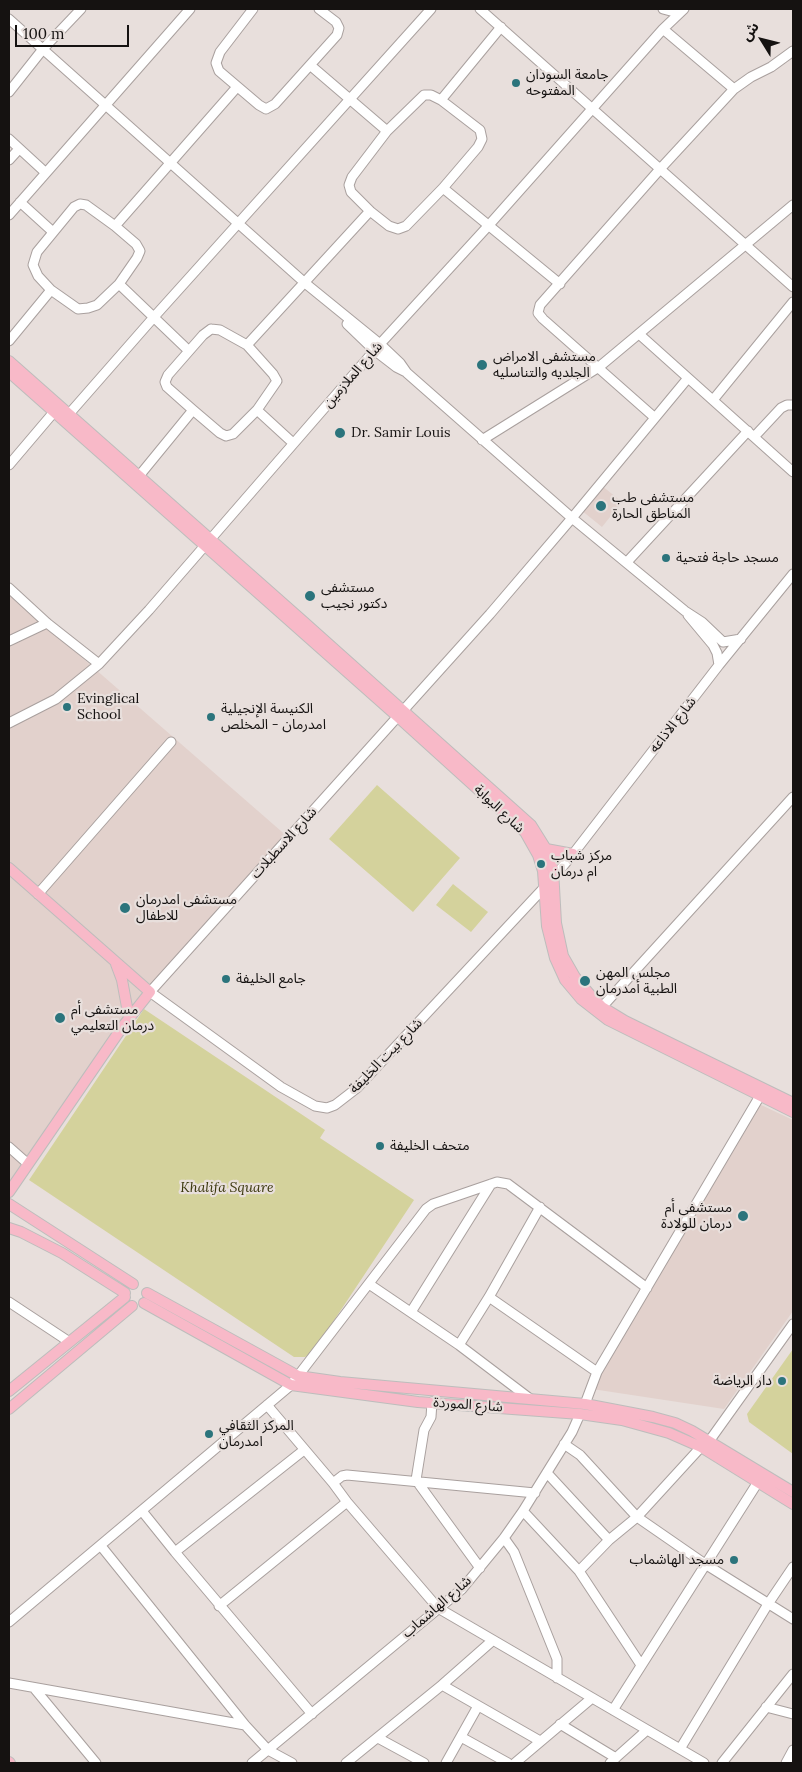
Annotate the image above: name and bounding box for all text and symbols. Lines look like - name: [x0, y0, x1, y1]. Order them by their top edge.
- scale bar: [18, 15, 131, 47]
- north arrow: [737, 15, 787, 65]
- text: ش: [737, 18, 763, 44]
- text: 100 m: [23, 24, 64, 43]
- place label: جامعة السودان المفتوحه: [526, 67, 609, 100]
- marker: جامعة السودان المفتوحه: [510, 77, 522, 89]
- street label: شارع الملازمين: [320, 339, 386, 411]
- place label: مستشفى الامراض الجلديه والتناسليه: [493, 349, 596, 382]
- marker: مستشفى الامراض الجلديه والتناسليه: [475, 358, 489, 372]
- place label: Dr. Samir Louis: [351, 425, 450, 441]
- marker: Dr. Samir Louis: [333, 426, 347, 440]
- place label: مستشفى طب المناطق الحارة: [612, 490, 694, 522]
- marker: مستشفى طب المناطق الحارة: [594, 499, 608, 513]
- place label: مسجد حاجة فتحية: [676, 550, 779, 566]
- marker: مسجد حاجة فتحية: [660, 552, 672, 564]
- place label: مستشفى دكتور نجيب: [321, 580, 387, 612]
- marker: مستشفى دكتور نجيب: [303, 589, 317, 603]
- place label: Evinglical School: [77, 691, 139, 724]
- street label: شارع الاذاعه: [646, 694, 700, 756]
- marker: Evinglical School: [61, 701, 73, 713]
- place label: الكنيسة الإنجيلية امدرمان - المخلص: [221, 701, 326, 734]
- marker: الكنيسة الإنجيلية امدرمان - المخلص: [205, 711, 217, 723]
- street label: شارع البوابة: [470, 781, 528, 837]
- street label: شارع الاسطبلات: [247, 804, 321, 882]
- place label: مركز شباب ام درمان: [551, 848, 612, 880]
- marker: مركز شباب ام درمان: [535, 858, 547, 870]
- place label: مستشفى امدرمان للاطفال: [136, 892, 237, 924]
- marker: مستشفى امدرمان للاطفال: [118, 901, 132, 915]
- place label: مجلس المهن الطبية أمدرمان: [596, 965, 677, 998]
- place label: جامع الخليفة: [236, 971, 306, 987]
- marker: جامع الخليفة: [220, 973, 232, 985]
- marker: مجلس المهن الطبية أمدرمان: [578, 974, 592, 988]
- place label: مستشفى أم درمان التعليمي: [71, 1002, 154, 1034]
- marker: مستشفى أم درمان التعليمي: [53, 1011, 67, 1025]
- street label: شارع بيت الخليفة: [346, 1015, 426, 1097]
- place label: متحف الخليفة: [390, 1138, 470, 1154]
- marker: متحف الخليفة: [374, 1140, 386, 1152]
- park label: Khalifa Square: [180, 1180, 274, 1196]
- place label: مستشفى أم درمان للولادة: [661, 1200, 732, 1232]
- marker: مستشفى أم درمان للولادة: [736, 1209, 750, 1223]
- place label: دار الرياضة: [713, 1373, 772, 1389]
- marker: دار الرياضة: [776, 1375, 788, 1387]
- street label: شارع الموردة: [433, 1394, 503, 1416]
- place label: المركز الثقافي امدرمان: [219, 1418, 294, 1450]
- marker: المركز الثقافي امدرمان: [203, 1428, 215, 1440]
- place label: مسجد الهاشماب: [630, 1552, 724, 1568]
- marker: مسجد الهاشماب: [728, 1554, 740, 1566]
- street label: شارع الهاشماب: [399, 1572, 475, 1642]

